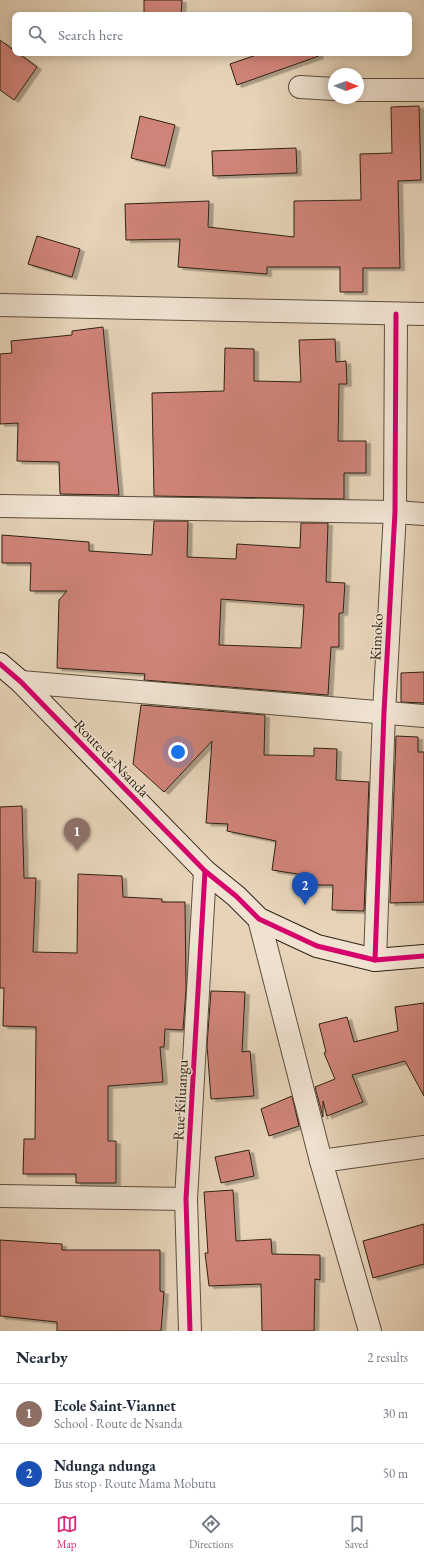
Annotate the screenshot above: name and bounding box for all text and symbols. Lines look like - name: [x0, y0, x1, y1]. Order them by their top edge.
- search box: [12, 12, 412, 56]
- icon: search: [26, 23, 48, 45]
- text: Search here: [58, 25, 123, 44]
- north arrow: [328, 68, 364, 104]
- street label: Kimoko: [365, 613, 387, 661]
- street label: Route de Nsanda: [70, 715, 154, 801]
- your location: [168, 742, 188, 762]
- pin: 1: [64, 818, 90, 851]
- pin: 2: [292, 872, 318, 905]
- street label: Rue Kiluangu: [168, 1059, 192, 1141]
- text: Nearby: [16, 1346, 68, 1368]
- text: 2 results: [367, 1349, 408, 1366]
- text: Ecole Saint-Viannet: [54, 1396, 176, 1415]
- text: 1: [26, 1405, 32, 1422]
- text: 30 m: [383, 1405, 408, 1422]
- text: School · Route de Nsanda: [54, 1415, 183, 1432]
- text: Ndunga ndunga: [54, 1456, 156, 1475]
- text: 2: [26, 1465, 32, 1482]
- text: 50 m: [383, 1465, 408, 1482]
- text: Bus stop · Route Mama Mobutu: [54, 1475, 216, 1492]
- tab: Map: [56, 1513, 78, 1551]
- tab: Directions: [189, 1513, 233, 1551]
- tab: Saved: [345, 1513, 368, 1551]

